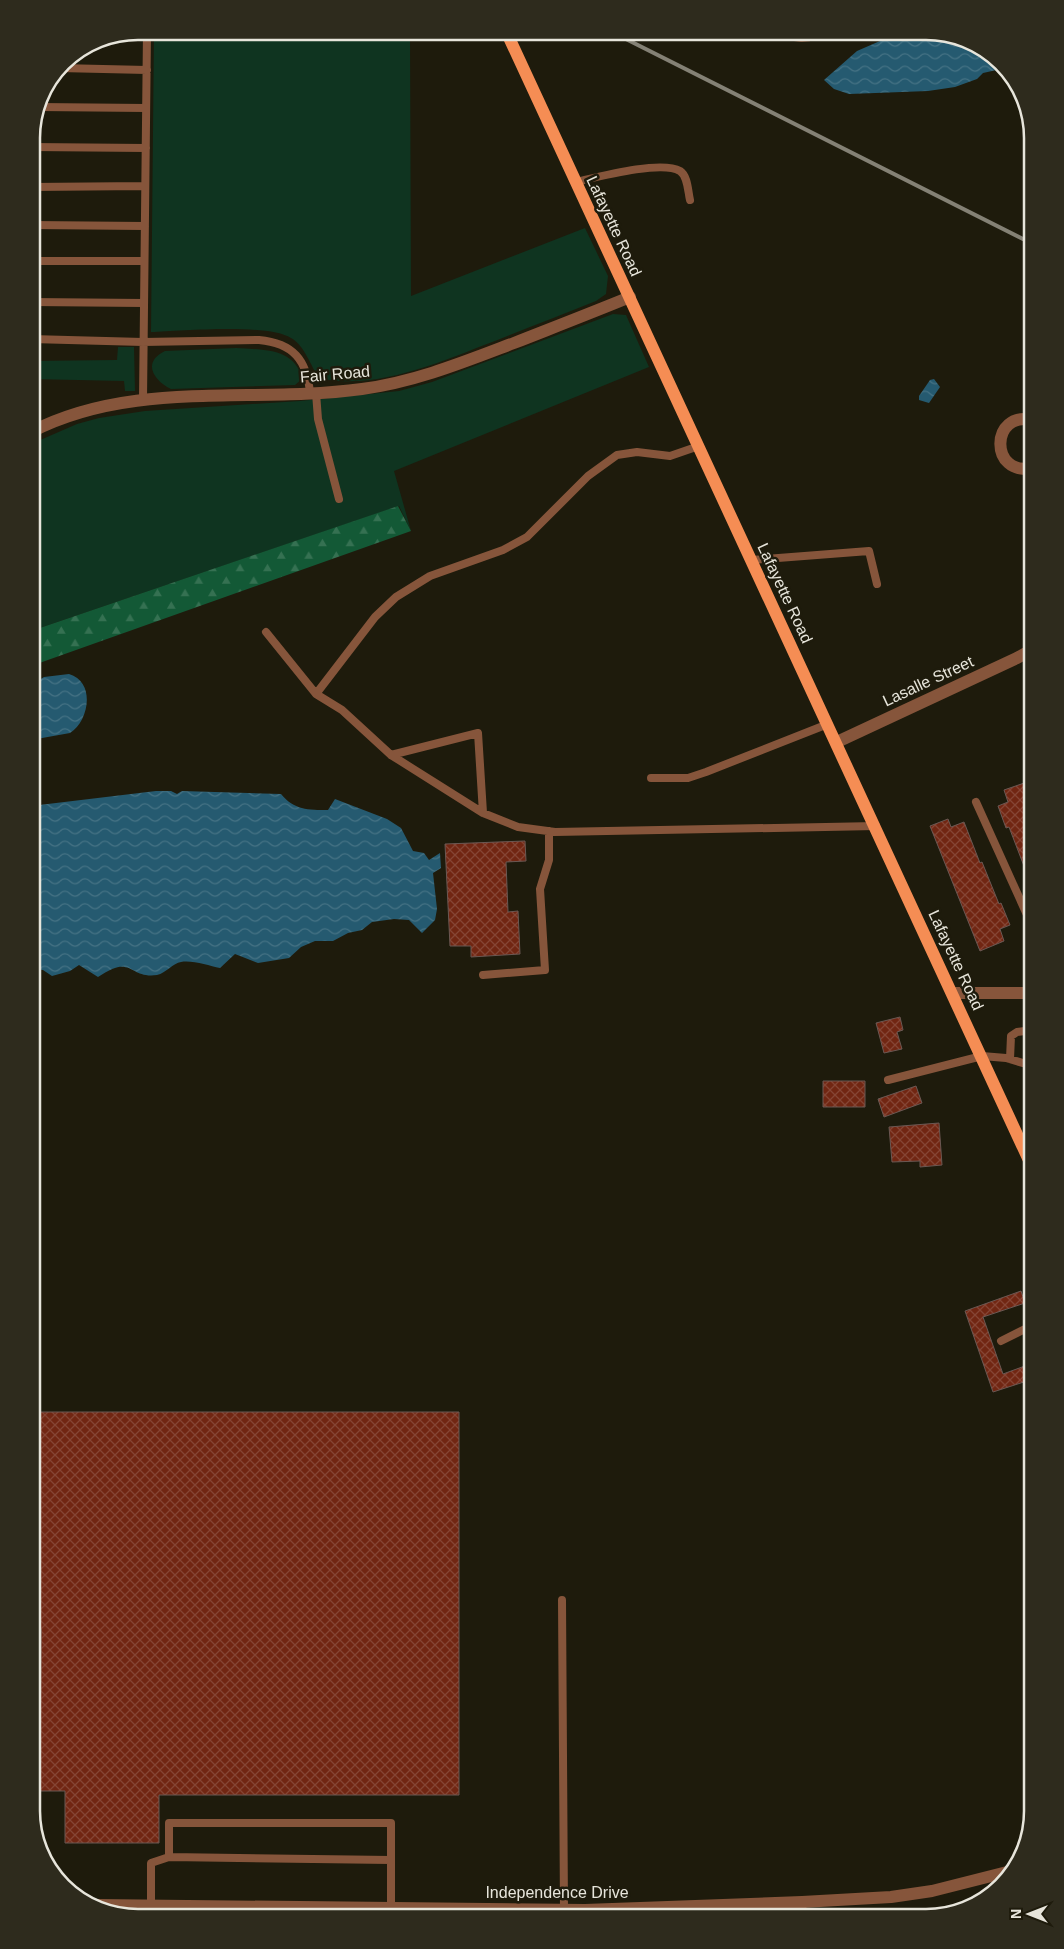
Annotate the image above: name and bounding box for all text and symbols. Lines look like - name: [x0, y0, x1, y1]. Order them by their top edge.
- street label: Lafayette Road: [583, 173, 645, 279]
- street label: Fair Road: [299, 362, 371, 386]
- street label: Lafayette Road: [754, 540, 816, 646]
- street label: Lasalle Street: [880, 652, 976, 709]
- street label: Lafayette Road: [925, 907, 987, 1013]
- street label: Independence Drive: [485, 1884, 629, 1901]
- north arrow: [1004, 1889, 1054, 1939]
- text: N: [1008, 1909, 1024, 1919]

